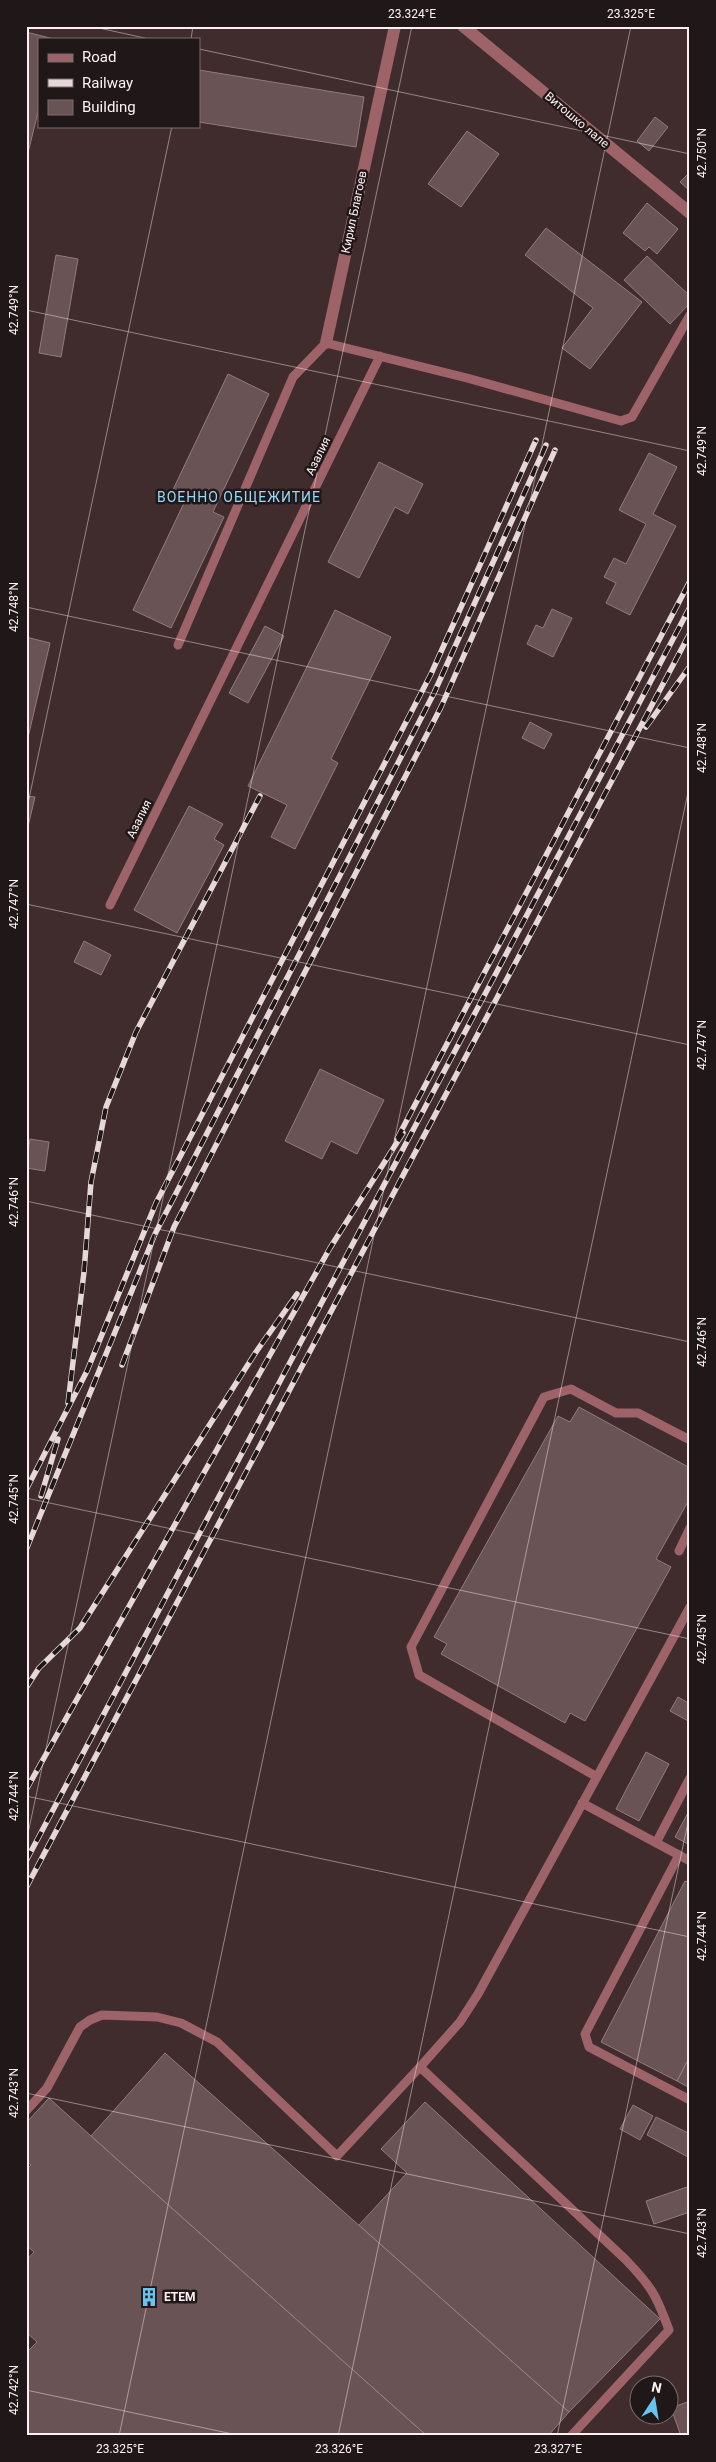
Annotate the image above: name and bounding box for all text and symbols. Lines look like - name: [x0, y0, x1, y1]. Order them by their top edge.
- text: 23.324°E: [388, 7, 436, 21]
- text: 23.325°E: [607, 7, 655, 21]
- legend: [38, 38, 200, 128]
- text: Road: [82, 48, 116, 66]
- text: Railway: [82, 74, 133, 92]
- street label: Витошко лале: [542, 89, 612, 151]
- text: Building: [82, 98, 136, 116]
- text: 42.750°N: [695, 128, 709, 178]
- street label: Кирил Благоев: [338, 169, 370, 255]
- text: 42.749°N: [7, 285, 21, 335]
- text: 42.749°N: [695, 426, 709, 476]
- street label: Азалия: [303, 435, 333, 477]
- district label: ВОЕННО ОБЩЕЖИТИЕ: [157, 489, 321, 505]
- text: 42.748°N: [7, 582, 21, 632]
- text: 42.748°N: [695, 723, 709, 773]
- street label: Азалия: [124, 798, 154, 840]
- text: 42.747°N: [7, 879, 21, 929]
- text: 42.747°N: [695, 1020, 709, 1070]
- text: 42.746°N: [7, 1177, 21, 1227]
- text: 42.746°N: [695, 1317, 709, 1367]
- text: 42.745°N: [7, 1474, 21, 1524]
- text: 42.745°N: [695, 1614, 709, 1664]
- text: 42.744°N: [7, 1771, 21, 1821]
- text: 42.744°N: [695, 1911, 709, 1961]
- text: 42.743°N: [7, 2068, 21, 2118]
- text: 42.743°N: [695, 2208, 709, 2258]
- building icon: ЕТЕМ: [138, 2286, 160, 2308]
- place label: ЕТЕМ: [164, 2290, 196, 2304]
- text: 42.742°N: [7, 2365, 21, 2415]
- north arrow: [628, 2374, 678, 2424]
- text: N: [650, 2378, 663, 2396]
- text: 23.325°E: [96, 2442, 144, 2456]
- text: 23.326°E: [315, 2442, 363, 2456]
- text: 23.327°E: [534, 2442, 582, 2456]

